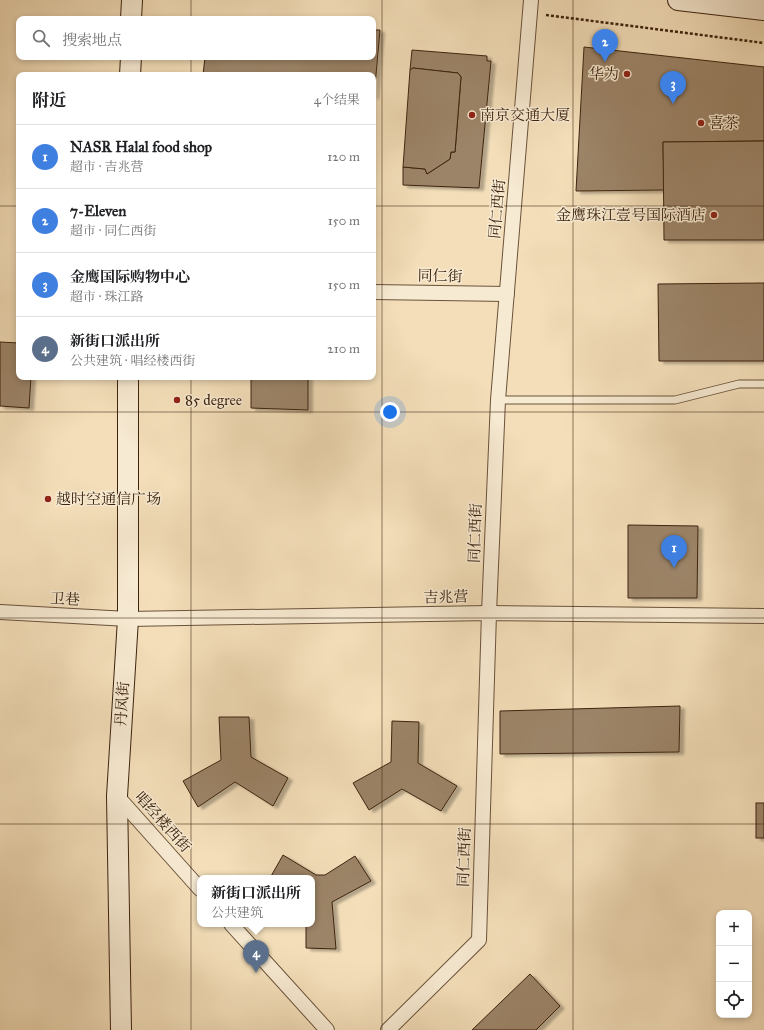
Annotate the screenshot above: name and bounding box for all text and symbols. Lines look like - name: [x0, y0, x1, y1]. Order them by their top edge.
- search box: [16, 16, 376, 60]
- icon: search: [30, 27, 52, 49]
- pin: 2: [592, 29, 618, 62]
- text: 搜索地点: [62, 31, 122, 49]
- place label: 华为: [589, 65, 619, 83]
- marker: 华为: [622, 69, 632, 79]
- pin: 3: [660, 71, 686, 104]
- text: 附近: [32, 90, 66, 111]
- text: 4个结果: [314, 92, 360, 108]
- place label: 南京交通大厦: [480, 106, 570, 124]
- marker: 南京交通大厦: [467, 110, 477, 120]
- place label: 喜茶: [709, 114, 739, 132]
- marker: 喜茶: [696, 118, 706, 128]
- text: NASR Halal food shop: [70, 138, 212, 156]
- text: 1: [42, 149, 48, 165]
- text: 120 m: [327, 149, 360, 165]
- text: 超市 · 吉兆营: [70, 159, 143, 175]
- street label: 同仁西街: [485, 178, 509, 240]
- text: 7-Eleven: [70, 202, 126, 220]
- place label: 金鹰珠江壹号国际酒店: [556, 206, 706, 224]
- marker: 金鹰珠江壹号国际酒店: [709, 210, 719, 220]
- text: 2: [42, 213, 48, 229]
- text: 150 m: [328, 213, 360, 229]
- text: 超市 · 同仁西街: [70, 223, 156, 239]
- street label: 同仁街: [417, 267, 463, 285]
- text: 金鹰国际购物中心: [70, 268, 190, 286]
- text: 3: [42, 277, 48, 293]
- text: 150 m: [328, 277, 360, 293]
- text: 超市 · 珠江路: [70, 289, 143, 305]
- text: 新街口派出所: [70, 332, 160, 350]
- text: 4: [41, 341, 49, 357]
- text: 210 m: [327, 341, 360, 357]
- text: 公共建筑 · 唱经楼西街: [70, 353, 195, 369]
- place label: 85 degree: [185, 391, 242, 409]
- marker: 85 degree: [172, 395, 182, 405]
- your location: [380, 402, 400, 422]
- place label: 越时空通信广场: [56, 490, 161, 508]
- marker: 越时空通信广场: [43, 494, 53, 504]
- street label: 同仁西街: [465, 503, 485, 563]
- pin: 1: [661, 535, 687, 568]
- street label: 吉兆营: [423, 588, 469, 606]
- street label: 卫巷: [50, 589, 80, 609]
- street label: 丹凤街: [111, 681, 133, 727]
- street label: 唱经楼西街: [131, 788, 195, 856]
- street label: 同仁西街: [454, 827, 474, 887]
- popup: [197, 875, 315, 927]
- text: 新街口派出所: [211, 884, 301, 902]
- text: 公共建筑: [211, 905, 263, 921]
- map controls: [716, 910, 752, 1018]
- button: +: [716, 910, 752, 946]
- pin: 4: [243, 940, 269, 973]
- button: −: [716, 946, 752, 982]
- button: locate: [716, 982, 752, 1018]

